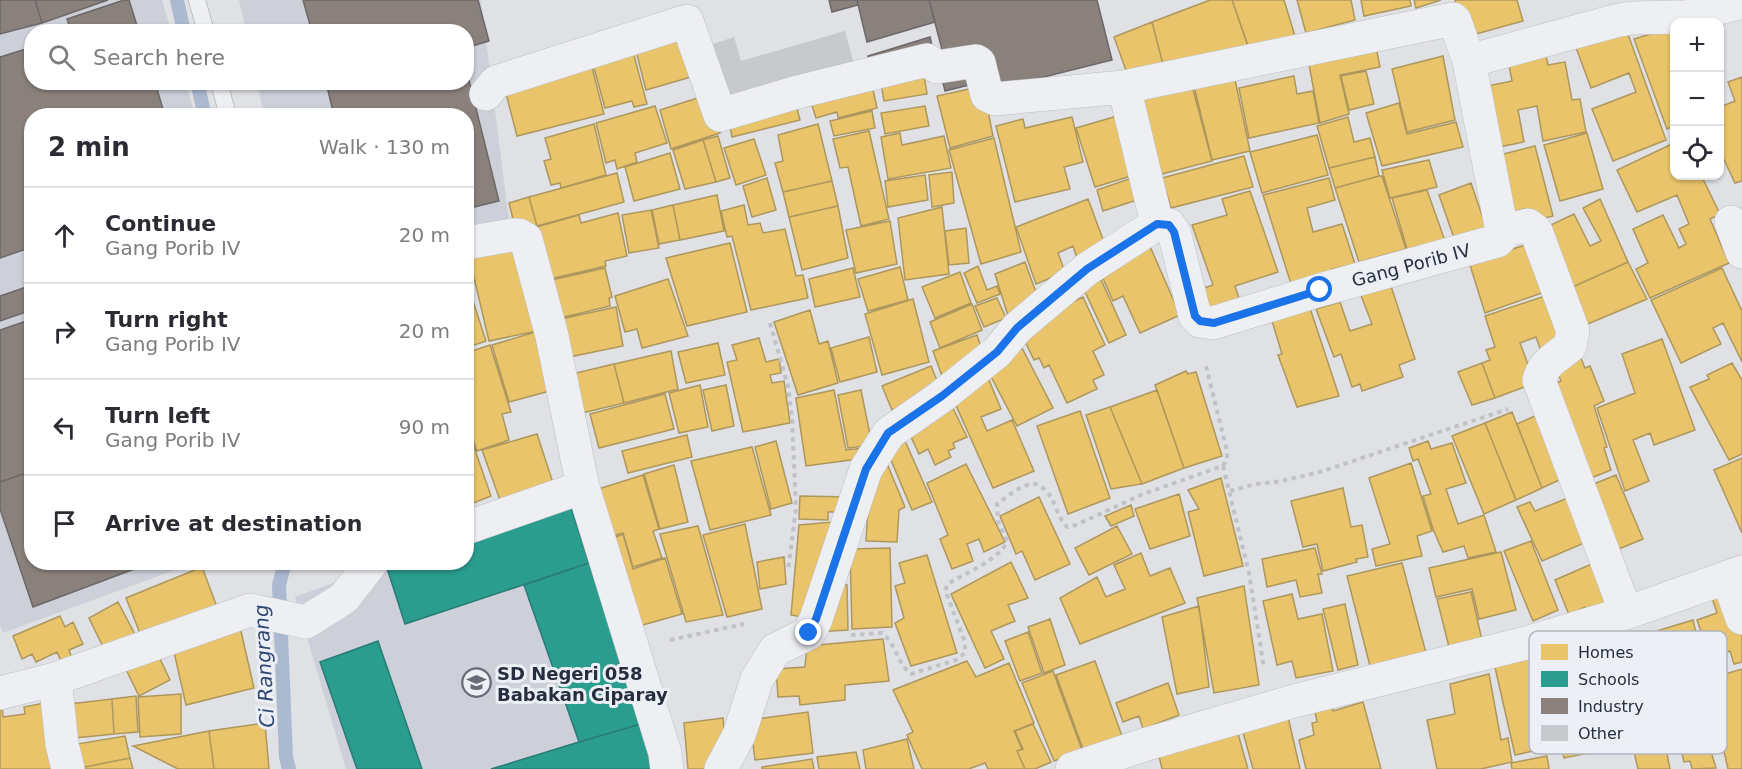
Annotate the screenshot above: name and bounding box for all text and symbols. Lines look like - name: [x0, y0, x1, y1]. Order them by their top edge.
- map controls: [1670, 18, 1724, 180]
- button: +: [1670, 18, 1724, 72]
- search box: [24, 24, 474, 90]
- icon: search: [45, 41, 78, 74]
- text: Search here: [93, 45, 225, 70]
- button: −: [1670, 72, 1724, 126]
- button: locate: [1670, 126, 1724, 180]
- text: 2 min: [48, 132, 130, 162]
- text: Walk · 130 m: [319, 135, 450, 159]
- text: Continue: [105, 211, 216, 236]
- icon: ahead: [48, 219, 81, 252]
- text: 20 m: [399, 223, 450, 247]
- text: Gang Porib IV: [105, 236, 240, 260]
- street label: Gang Porib IV: [1349, 239, 1473, 291]
- route start: [1306, 276, 1332, 302]
- text: Turn right: [105, 307, 228, 332]
- icon: right: [48, 315, 81, 348]
- text: 20 m: [399, 319, 450, 343]
- text: Gang Porib IV: [105, 332, 240, 356]
- text: Turn left: [105, 403, 210, 428]
- icon: left: [48, 411, 81, 444]
- text: 90 m: [399, 415, 450, 439]
- text: Gang Porib IV: [105, 428, 240, 452]
- icon: arrive: [48, 507, 81, 540]
- text: Arrive at destination: [105, 511, 362, 536]
- water label: Ci Rangrang: [249, 604, 279, 728]
- route end: [795, 619, 821, 645]
- legend: [1529, 631, 1727, 754]
- text: Homes: [1578, 643, 1634, 662]
- place label: SD Negeri 058 Babakan Ciparay: [497, 663, 668, 705]
- school or university icon: SD Negeri 058 Babakan Ciparay: [460, 667, 492, 699]
- text: Schools: [1578, 670, 1639, 689]
- text: Industry: [1578, 697, 1644, 716]
- text: Other: [1578, 724, 1624, 743]

